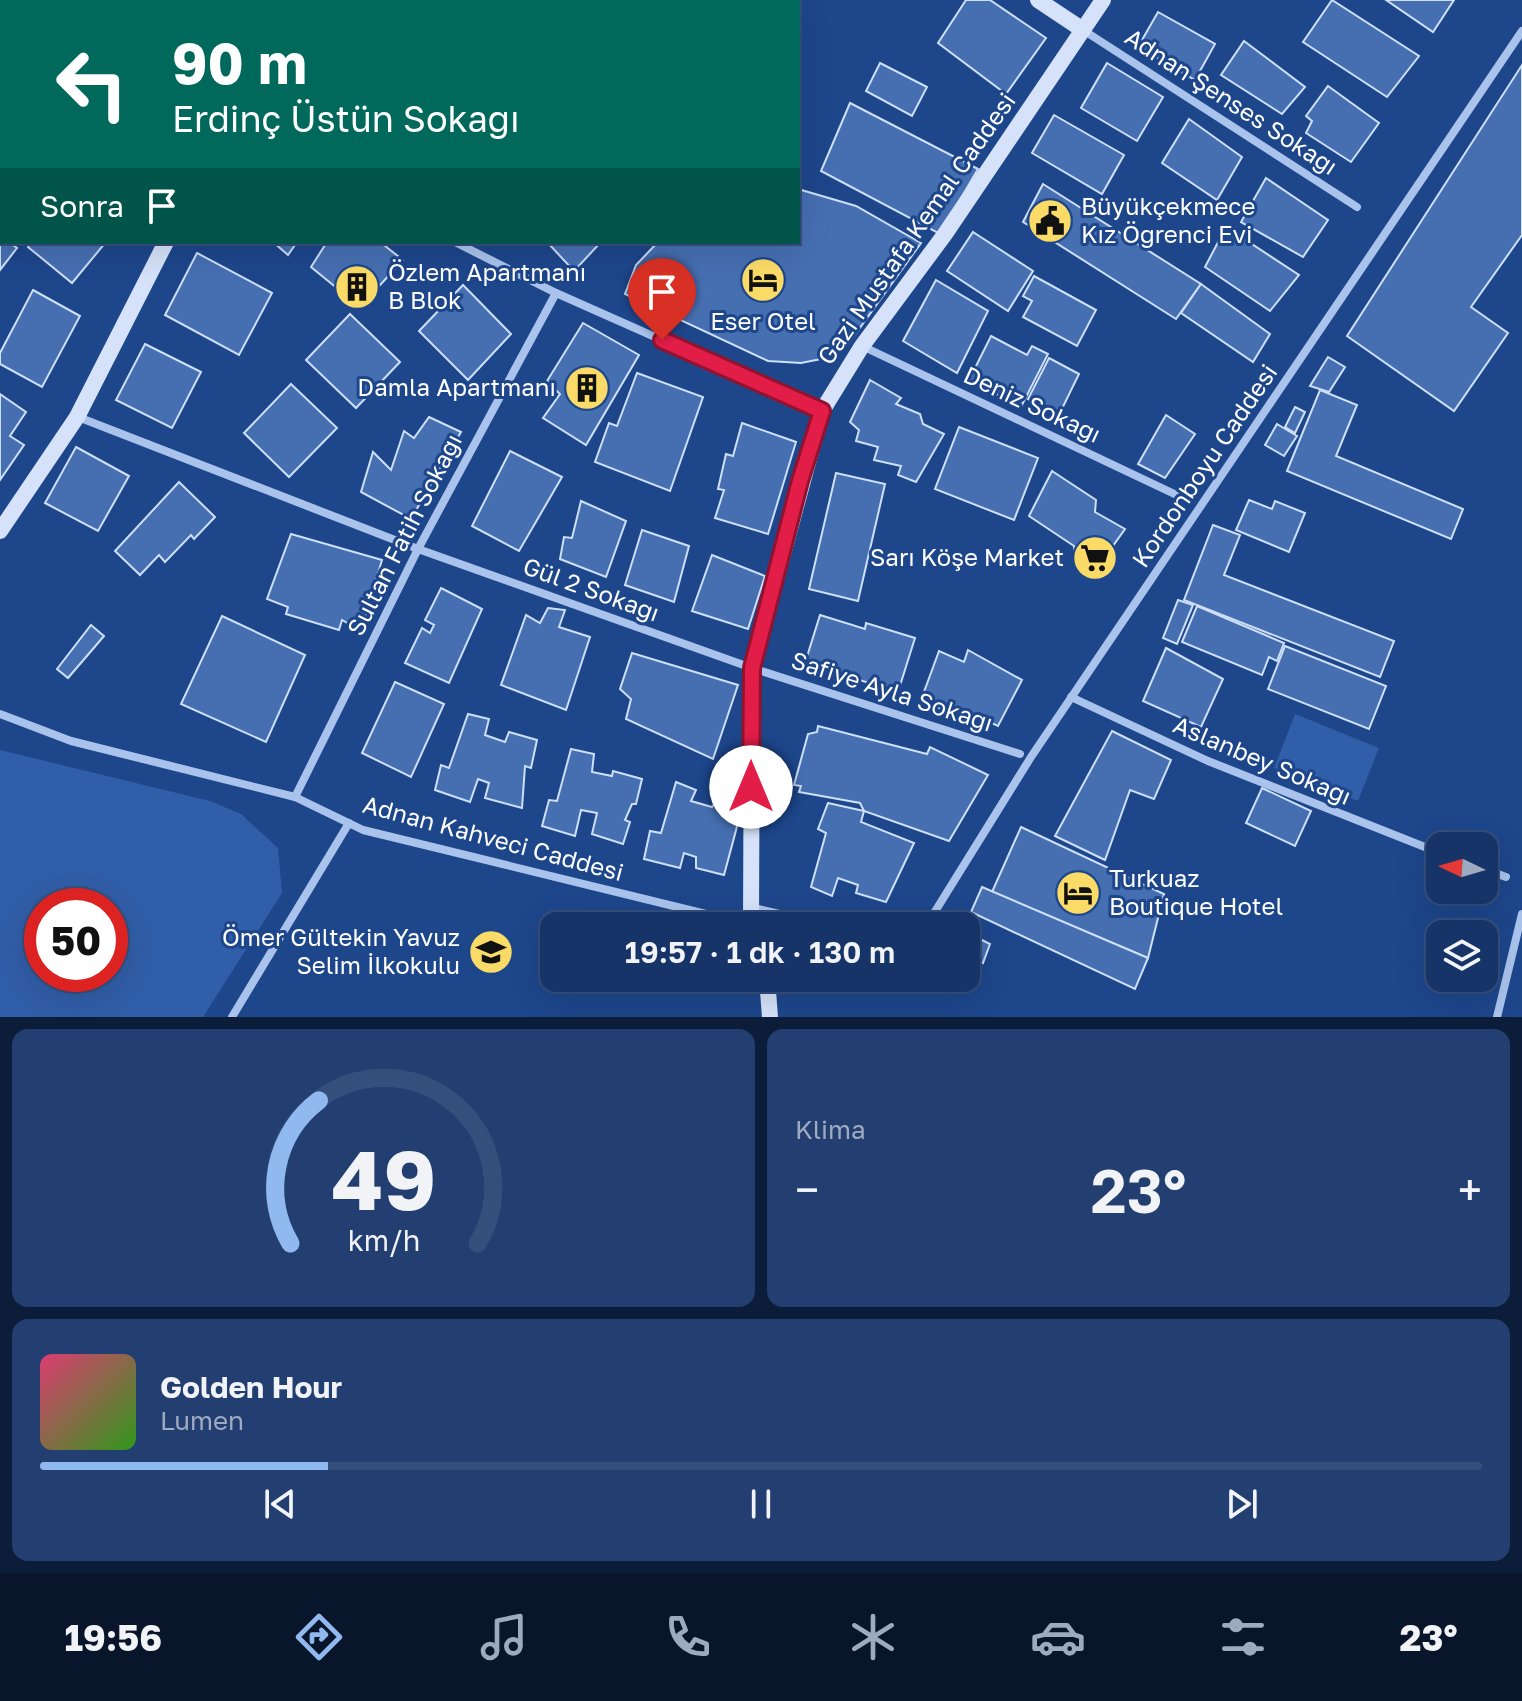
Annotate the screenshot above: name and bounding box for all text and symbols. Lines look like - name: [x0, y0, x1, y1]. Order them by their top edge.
- street label: Adnan Şenses Sokağı: [1120, 21, 1343, 180]
- text: 90 m: [172, 29, 307, 96]
- icon: left: [40, 32, 144, 136]
- street label: Gazi Mustafa Kemal Caddesi: [811, 87, 1021, 370]
- text: Erdinç Üstün Sokağı: [172, 97, 520, 140]
- icon: arrive: [140, 184, 184, 228]
- text: Sonra: [40, 188, 124, 224]
- place label: Büyükçekmece Kız Öğrenci Evi: [1081, 191, 1255, 248]
- public building icon: Büyükçekmece Kız Öğrenci Evi: [1026, 197, 1074, 245]
- hotel icon: Eser Otel: [739, 256, 787, 304]
- place label: Özlem Apartmanı B Blok: [388, 257, 586, 314]
- pin: [628, 258, 696, 340]
- building icon: Özlem Apartmanı B Blok: [333, 263, 381, 311]
- icon: arrive: [640, 270, 684, 314]
- place label: Eser Otel: [710, 306, 816, 335]
- street label: Kordonboyu Caddesi: [1125, 358, 1283, 572]
- street label: Deniz Sokağı: [959, 359, 1106, 448]
- building icon: Damla Apartmanı: [563, 364, 611, 412]
- place label: Damla Apartmanı: [357, 372, 556, 401]
- street label: Sultan Fatih Sokağı: [340, 429, 467, 640]
- supermarket icon: Sarı Köşe Market: [1071, 534, 1119, 582]
- place label: Sarı Köşe Market: [870, 542, 1064, 571]
- street label: Gül 2 Sokağı: [519, 551, 664, 627]
- street label: Safiye Ayla Sokağı: [788, 644, 997, 737]
- street label: Aslanbey Sokağı: [1169, 709, 1356, 810]
- position arrow: [709, 745, 793, 829]
- street label: Adnan Kahveci Caddesi: [360, 789, 627, 886]
- north arrow: [1426, 832, 1498, 904]
- map controls: [1426, 832, 1498, 992]
- place label: Turkuaz Boutique Hotel: [1109, 863, 1283, 920]
- hotel icon: Turkuaz Boutique Hotel: [1054, 869, 1102, 917]
- speed limit sign: 50: [24, 888, 128, 992]
- button: layers: [1426, 920, 1498, 992]
- place label: Ömer Gültekin Yavuz Selim İlkokulu: [222, 922, 460, 979]
- school or university icon: Ömer Gültekin Yavuz Selim İlkokulu: [467, 928, 515, 976]
- text: 19:57 · 1 dk · 130 m: [625, 934, 895, 970]
- text: Klima: [795, 1114, 866, 1145]
- text: 49: [331, 1128, 436, 1228]
- text: 23°: [1091, 1154, 1186, 1226]
- text: −: [795, 1163, 819, 1216]
- text: +: [1458, 1163, 1482, 1216]
- text: km/h: [347, 1223, 420, 1257]
- text: Golden Hour: [160, 1369, 342, 1405]
- text: Lumen: [160, 1405, 244, 1436]
- icon: previous: [258, 1482, 302, 1526]
- icon: pause: [739, 1482, 783, 1526]
- icon: next: [1220, 1482, 1264, 1526]
- icon: directions: [291, 1609, 347, 1665]
- icon: music: [476, 1609, 532, 1665]
- icon: phone: [660, 1609, 716, 1665]
- icon: climate: [845, 1609, 901, 1665]
- icon: car: [1030, 1609, 1086, 1665]
- icon: filters: [1215, 1609, 1271, 1665]
- text: 19:56: [64, 1616, 162, 1659]
- text: 23°: [1400, 1616, 1458, 1659]

